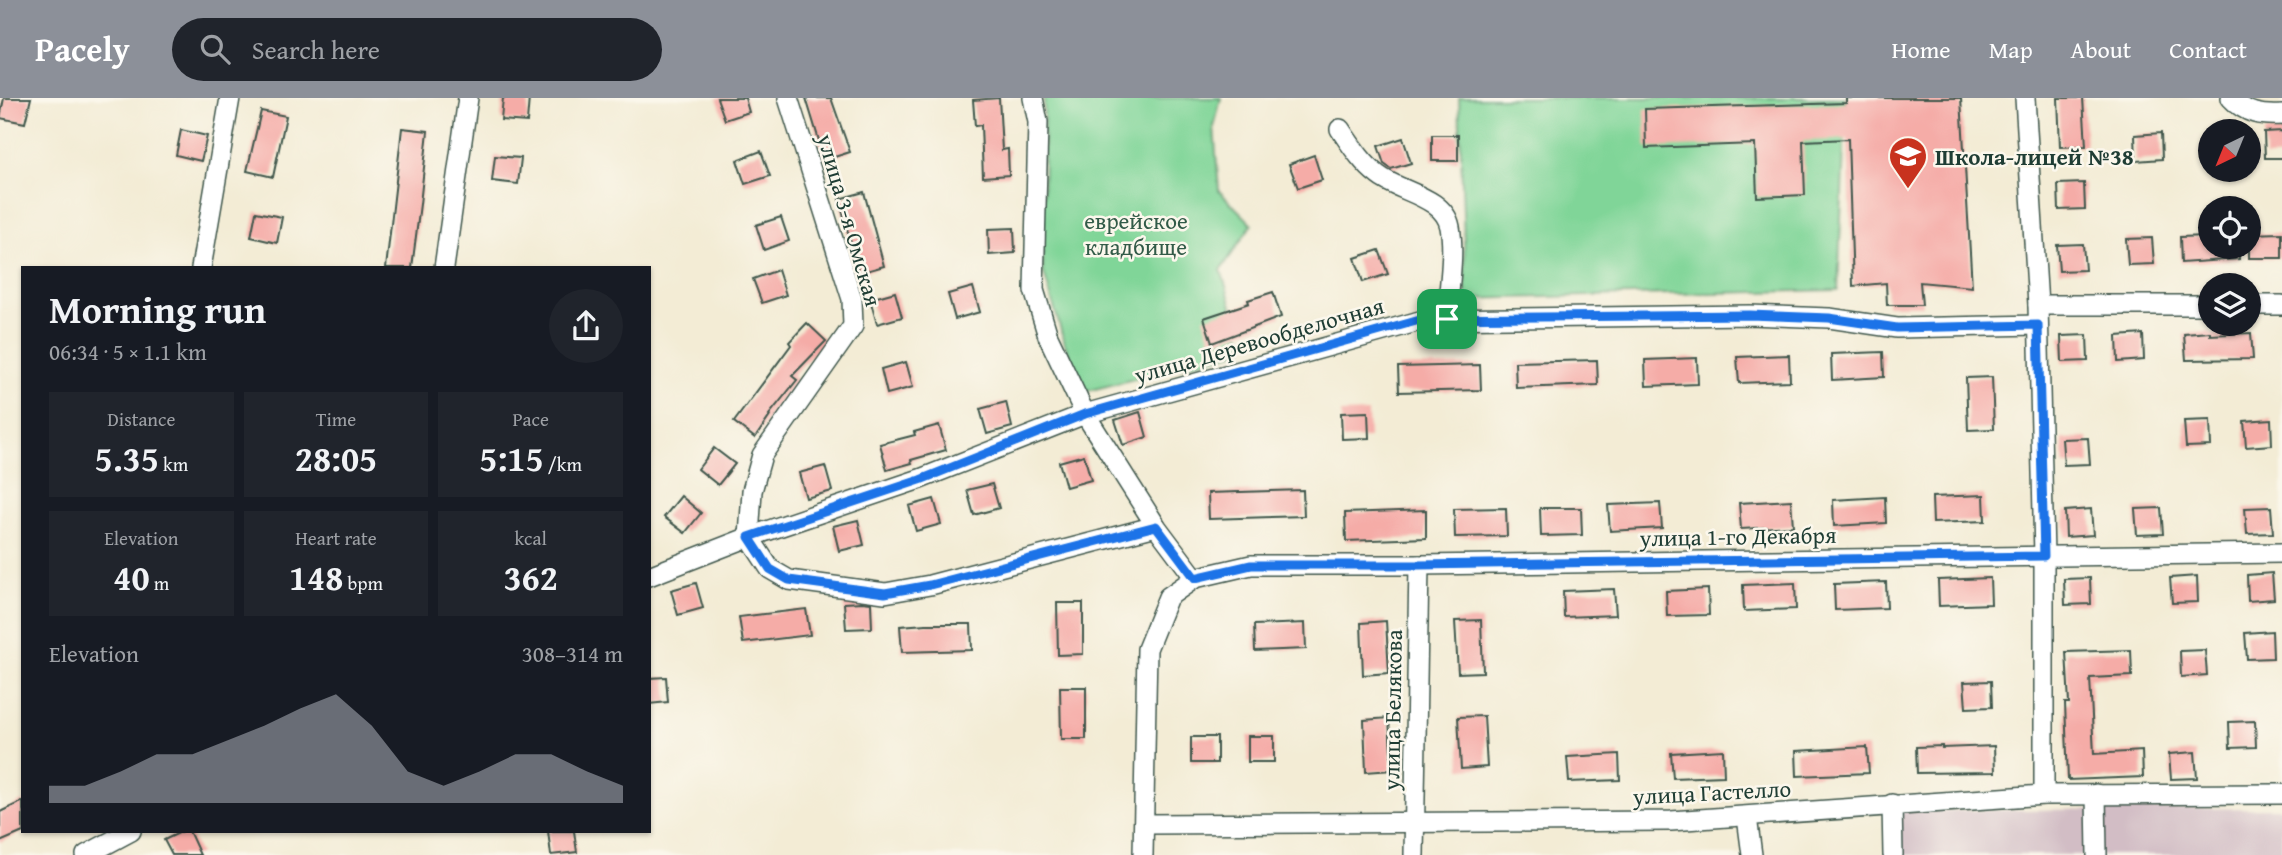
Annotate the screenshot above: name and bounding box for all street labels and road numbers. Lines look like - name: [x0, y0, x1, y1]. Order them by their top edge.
- street label: улица 3-я Омская: [809, 129, 890, 310]
- street label: улица Деревообделочная: [1129, 288, 1388, 392]
- street label: улица 1-го Декабря: [1638, 518, 1837, 554]
- street label: улица Белякова: [1374, 629, 1410, 792]
- street label: улица Гастелло: [1631, 771, 1792, 813]

